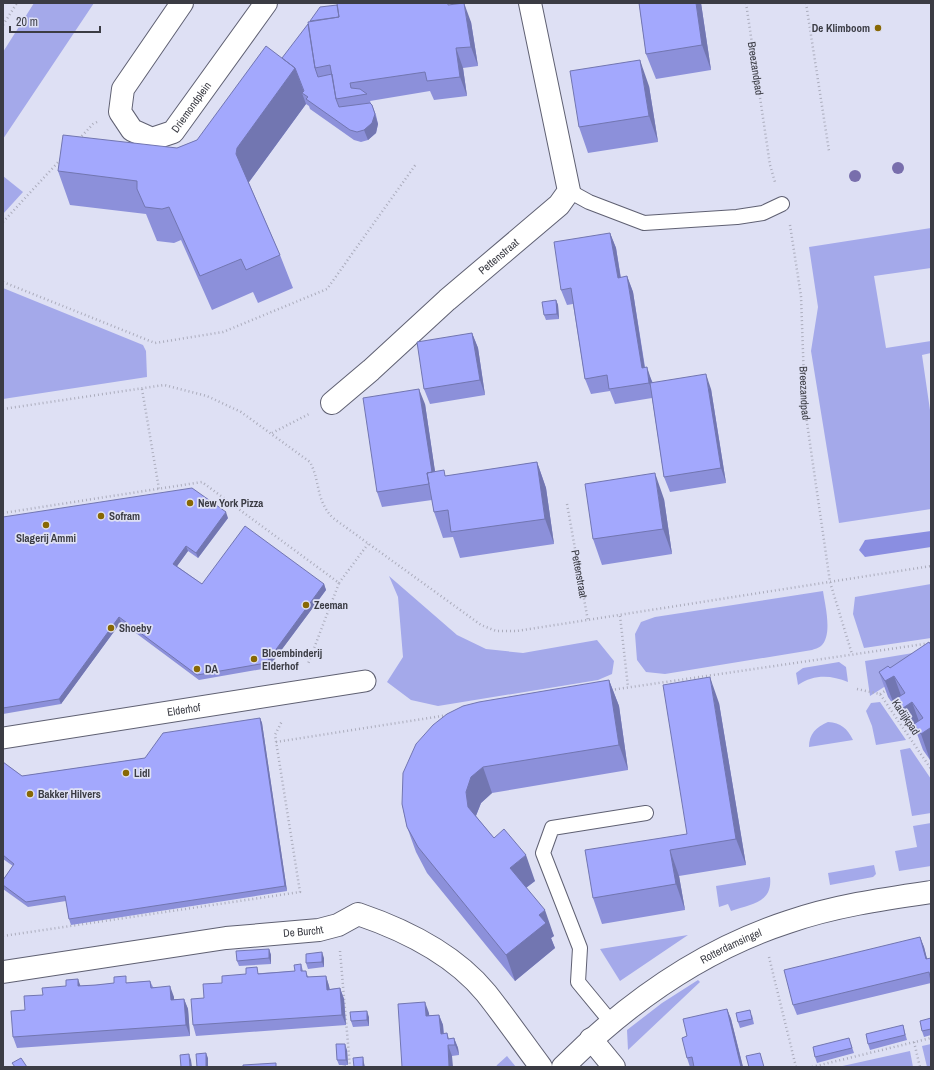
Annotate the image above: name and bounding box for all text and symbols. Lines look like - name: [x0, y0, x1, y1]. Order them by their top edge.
- scale bar: [10, 8, 100, 34]
- text: 20 m: [16, 14, 38, 30]
- place label: De Klimboom: [812, 21, 870, 35]
- marker: De Klimboom: [873, 23, 883, 33]
- street label: Breezandpad: [745, 41, 767, 96]
- street label: Driemondplein: [168, 79, 214, 135]
- street label: Pettenstraat: [475, 235, 522, 277]
- street label: Breezandpad: [796, 366, 813, 421]
- place label: New York Pizza: [198, 496, 263, 510]
- marker: New York Pizza: [185, 498, 195, 508]
- place label: Sofram: [109, 509, 140, 523]
- marker: Sofram: [96, 511, 106, 521]
- marker: Slagerij Ammi: [41, 520, 51, 530]
- place label: Slagerij Ammi: [16, 531, 76, 545]
- street label: Pettenstraat: [568, 549, 591, 600]
- place label: Zeeman: [314, 598, 348, 612]
- marker: Zeeman: [301, 600, 311, 610]
- place label: Shoeby: [119, 621, 152, 635]
- marker: Shoeby: [106, 623, 116, 633]
- place label: Bloembinderij Elderhof: [262, 646, 322, 673]
- marker: Bloembinderij Elderhof: [249, 654, 259, 664]
- place label: DA: [205, 662, 219, 676]
- marker: DA: [192, 664, 202, 674]
- street label: Kadijkpad: [889, 696, 923, 738]
- street label: Elderhof: [166, 700, 202, 719]
- place label: Lidl: [134, 766, 150, 780]
- marker: Lidl: [121, 768, 131, 778]
- place label: Bakker Hilvers: [38, 787, 101, 801]
- marker: Bakker Hilvers: [25, 789, 35, 799]
- street label: De Burcht: [283, 922, 325, 940]
- street label: Rotterdamsingel: [698, 925, 763, 967]

